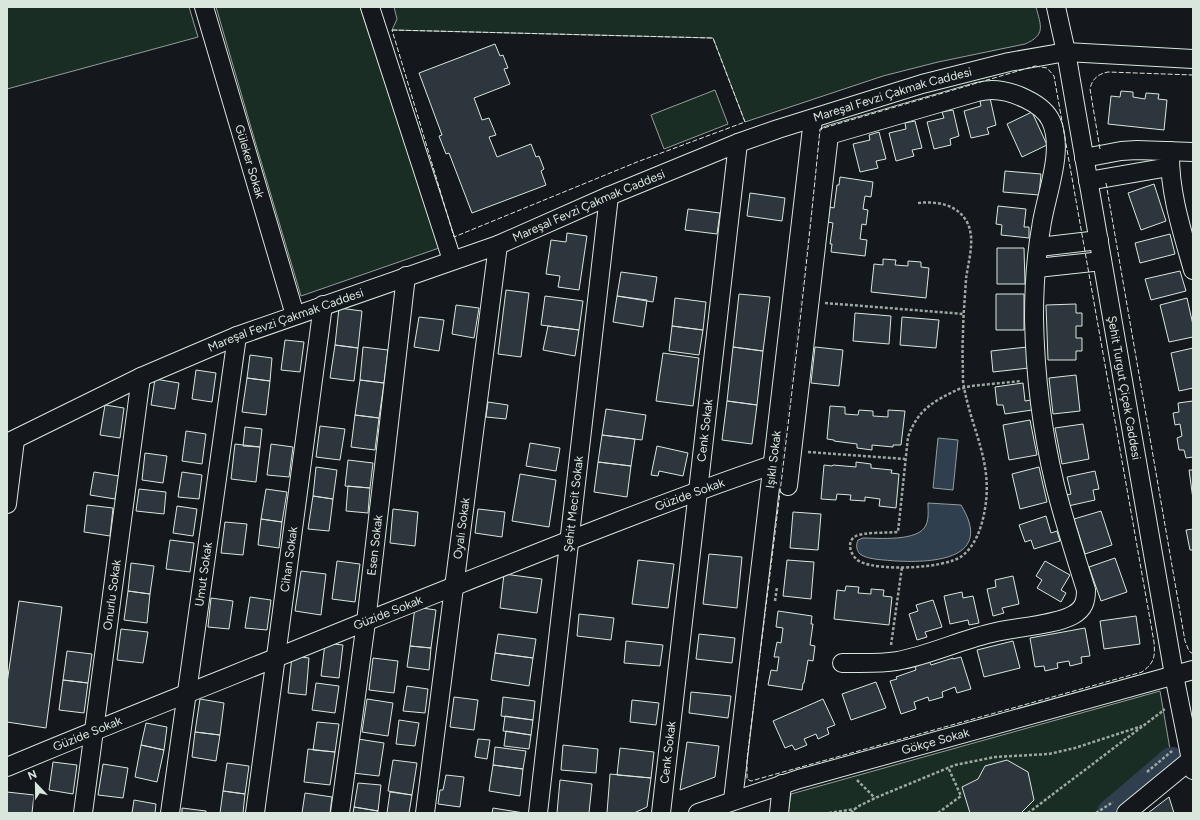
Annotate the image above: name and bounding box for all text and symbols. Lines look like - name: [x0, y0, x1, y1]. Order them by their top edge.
- street label: Mareşal Fevzi Çakmak Caddesi: [812, 65, 973, 125]
- street label: Güleker Sokak: [232, 123, 267, 200]
- street label: Mareşal Fevzi Çakmak Caddesi: [510, 167, 667, 245]
- street label: Mareşal Fevzi Çakmak Caddesi: [206, 285, 365, 355]
- street label: Şehit Turgut Çiçek Caddesi: [1105, 315, 1144, 461]
- street label: Cenk Sokak: [694, 398, 716, 462]
- street label: Işıklı Sokak: [763, 430, 784, 489]
- street label: Şehit Mecit Sokak: [561, 455, 586, 553]
- street label: Güzide Sokak: [653, 475, 726, 514]
- street label: Oyalı Sokak: [451, 497, 473, 560]
- street label: Esen Sokak: [364, 514, 385, 576]
- street label: Cihan Sokak: [278, 525, 300, 593]
- street label: Umut Sokak: [192, 541, 215, 607]
- street label: Onurlu Sokak: [100, 559, 124, 631]
- street label: Güzide Sokak: [351, 593, 425, 633]
- street label: Güzide Sokak: [51, 713, 124, 754]
- street label: Cenk Sokak: [657, 720, 679, 784]
- street label: Gökçe Sokak: [900, 725, 971, 757]
- north arrow: [16, 764, 56, 804]
- text: N: [26, 768, 39, 783]

